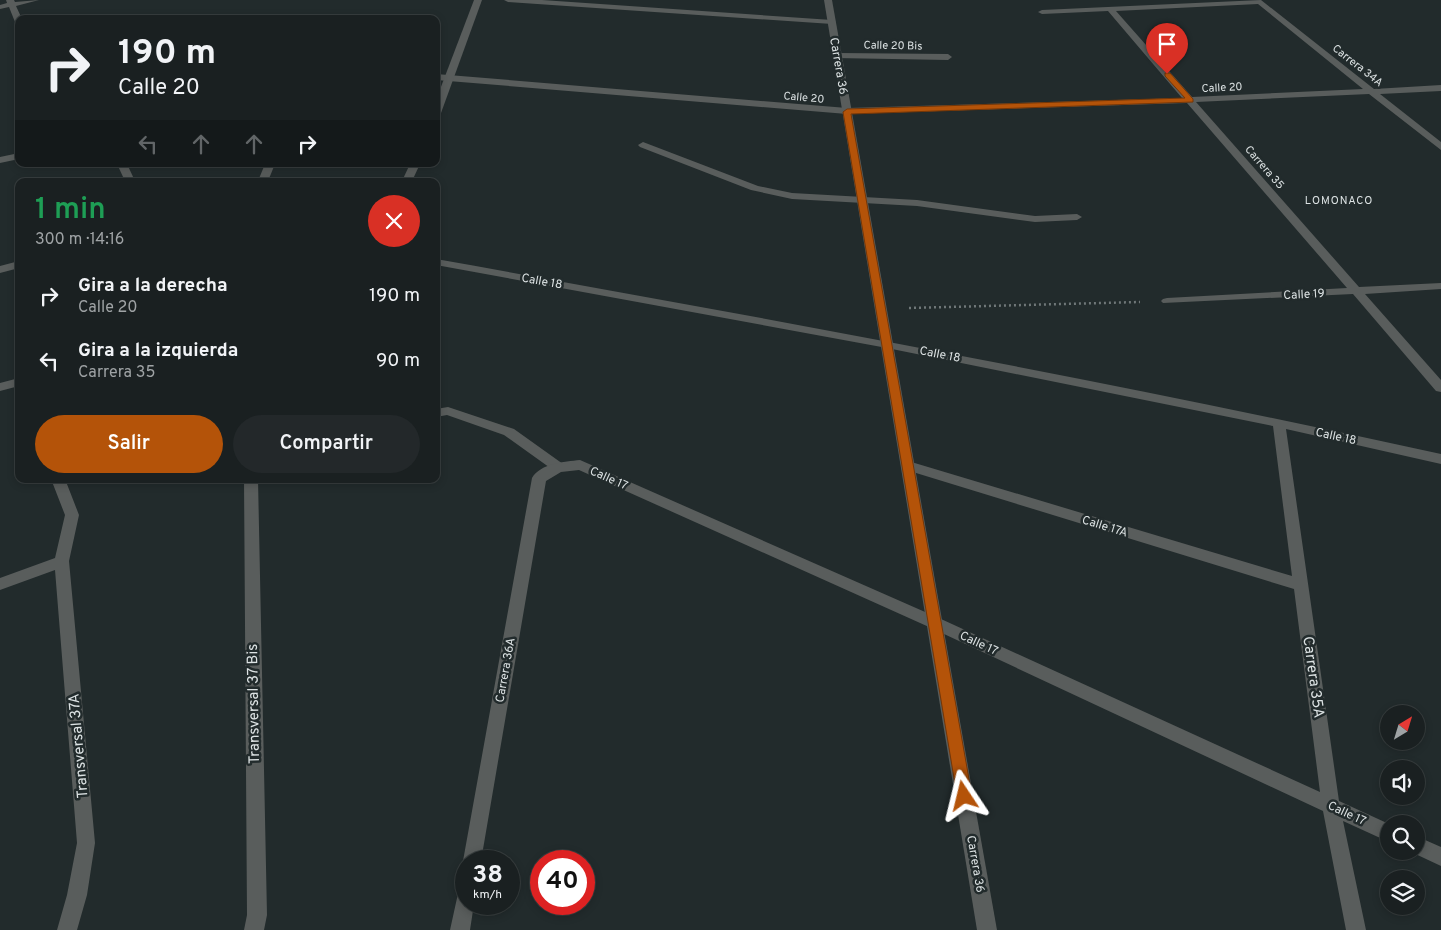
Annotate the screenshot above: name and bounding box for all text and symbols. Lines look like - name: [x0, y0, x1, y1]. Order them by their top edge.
- pin: [1146, 23, 1188, 74]
- icon: arrive: [1153, 30, 1181, 58]
- text: 190 m: [118, 32, 216, 76]
- icon: right: [35, 35, 100, 100]
- street label: Carrera 36: [825, 36, 851, 96]
- street label: Calle 20 Bis: [863, 38, 922, 54]
- street label: Carrera 34A: [1329, 42, 1386, 90]
- text: Calle 20: [118, 75, 200, 102]
- street label: Calle 20: [1201, 80, 1243, 96]
- street label: Calle 20: [783, 89, 825, 107]
- icon: left: [134, 130, 162, 158]
- icon: ahead: [187, 130, 215, 158]
- icon: ahead: [240, 130, 268, 158]
- icon: right: [293, 130, 321, 158]
- street label: Carrera 35: [1242, 143, 1287, 192]
- text: 1 min: [35, 192, 106, 229]
- district label: LOMONACO: [1305, 194, 1373, 208]
- button: close: [368, 195, 420, 247]
- text: 300 m · 14:16: [35, 230, 124, 250]
- street label: Calle 18: [520, 271, 564, 293]
- text: Gira a la derecha: [78, 274, 228, 298]
- icon: right: [35, 282, 63, 310]
- text: 190 m: [369, 284, 420, 308]
- street label: Calle 19: [1283, 286, 1325, 304]
- text: Calle 20: [78, 298, 138, 318]
- text: Gira a la izquierda: [78, 339, 238, 363]
- street label: Calle 18: [918, 343, 962, 367]
- icon: left: [35, 347, 63, 375]
- text: 90 m: [376, 349, 420, 373]
- text: Carrera 35: [78, 363, 155, 383]
- button: Salir: [35, 415, 223, 473]
- button: Compartir: [233, 415, 420, 473]
- street label: Calle 18: [1314, 425, 1358, 449]
- street label: Calle 17: [587, 463, 630, 494]
- street label: Calle 17A: [1080, 512, 1130, 541]
- street label: Calle 17: [957, 628, 1000, 660]
- street label: Carrera 35A: [1297, 635, 1328, 719]
- street label: Carrera 36A: [492, 636, 520, 704]
- street label: Transversal 37 Bis: [244, 644, 265, 764]
- street label: Transversal 37A: [65, 693, 94, 799]
- north arrow: [1380, 705, 1425, 750]
- map controls: [1380, 705, 1425, 915]
- button: sound: [1380, 760, 1425, 805]
- position arrow: [937, 769, 989, 821]
- street label: Calle 17: [1325, 798, 1368, 830]
- button: search: [1380, 815, 1425, 860]
- street label: Carrera 36: [962, 834, 988, 894]
- speed limit sign: 40: [530, 850, 595, 915]
- text: 38: [472, 860, 503, 892]
- button: layers: [1380, 870, 1425, 915]
- text: km/h: [473, 887, 502, 903]

